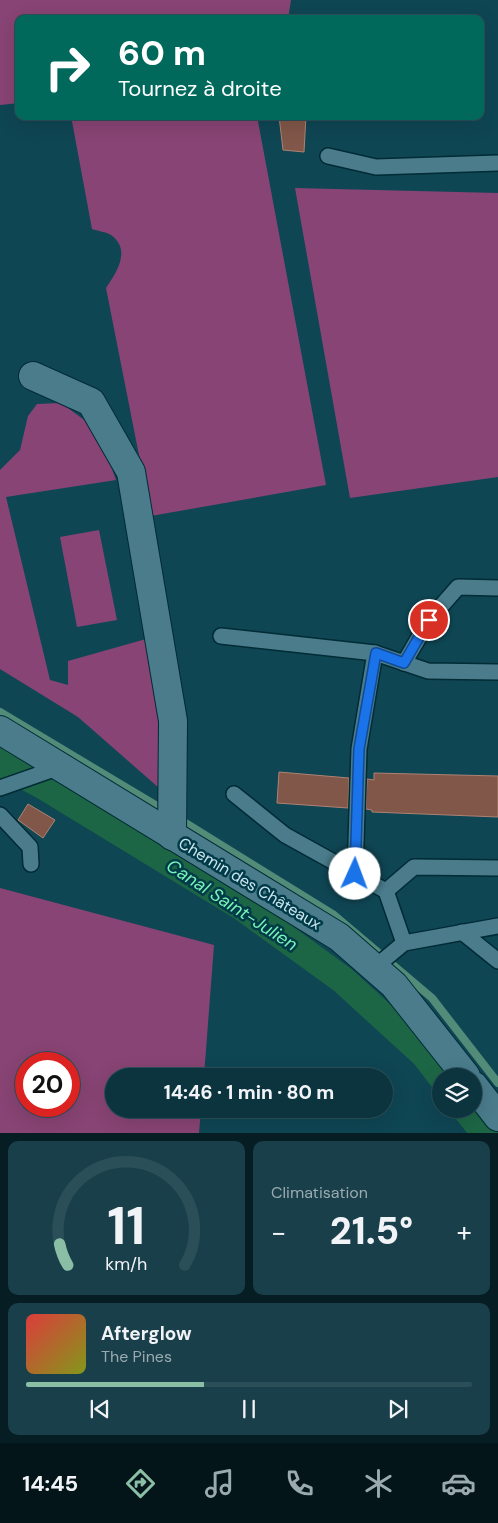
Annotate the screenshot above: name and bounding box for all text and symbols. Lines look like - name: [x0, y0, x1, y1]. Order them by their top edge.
- text: 60 m: [118, 30, 206, 76]
- icon: right: [35, 35, 100, 100]
- text: Tournez à droite: [118, 74, 282, 103]
- pin: [408, 599, 450, 641]
- icon: arrive: [415, 606, 443, 634]
- street label: Chemin des Châteaux: [175, 833, 325, 934]
- position arrow: [328, 847, 380, 899]
- water label: Canal Saint-Julien: [162, 854, 302, 956]
- speed limit sign: 20: [15, 1052, 80, 1117]
- map controls: [432, 1068, 482, 1118]
- button: layers: [432, 1068, 482, 1118]
- text: 14:46 · 1 min · 80 m: [164, 1080, 334, 1105]
- text: Climatisation: [271, 1182, 368, 1203]
- text: 11: [108, 1192, 145, 1260]
- text: 21.5°: [330, 1206, 413, 1256]
- text: −: [271, 1214, 286, 1251]
- text: +: [457, 1214, 472, 1251]
- text: km/h: [105, 1252, 148, 1276]
- text: Afterglow: [101, 1321, 192, 1346]
- text: The Pines: [101, 1346, 172, 1367]
- icon: previous: [86, 1395, 114, 1423]
- icon: pause: [235, 1395, 263, 1423]
- icon: next: [384, 1395, 412, 1423]
- icon: directions: [123, 1466, 158, 1501]
- icon: music: [202, 1466, 237, 1501]
- icon: phone: [282, 1466, 317, 1501]
- icon: climate: [361, 1466, 396, 1501]
- icon: car: [441, 1466, 476, 1501]
- text: 14:45: [22, 1469, 78, 1498]

